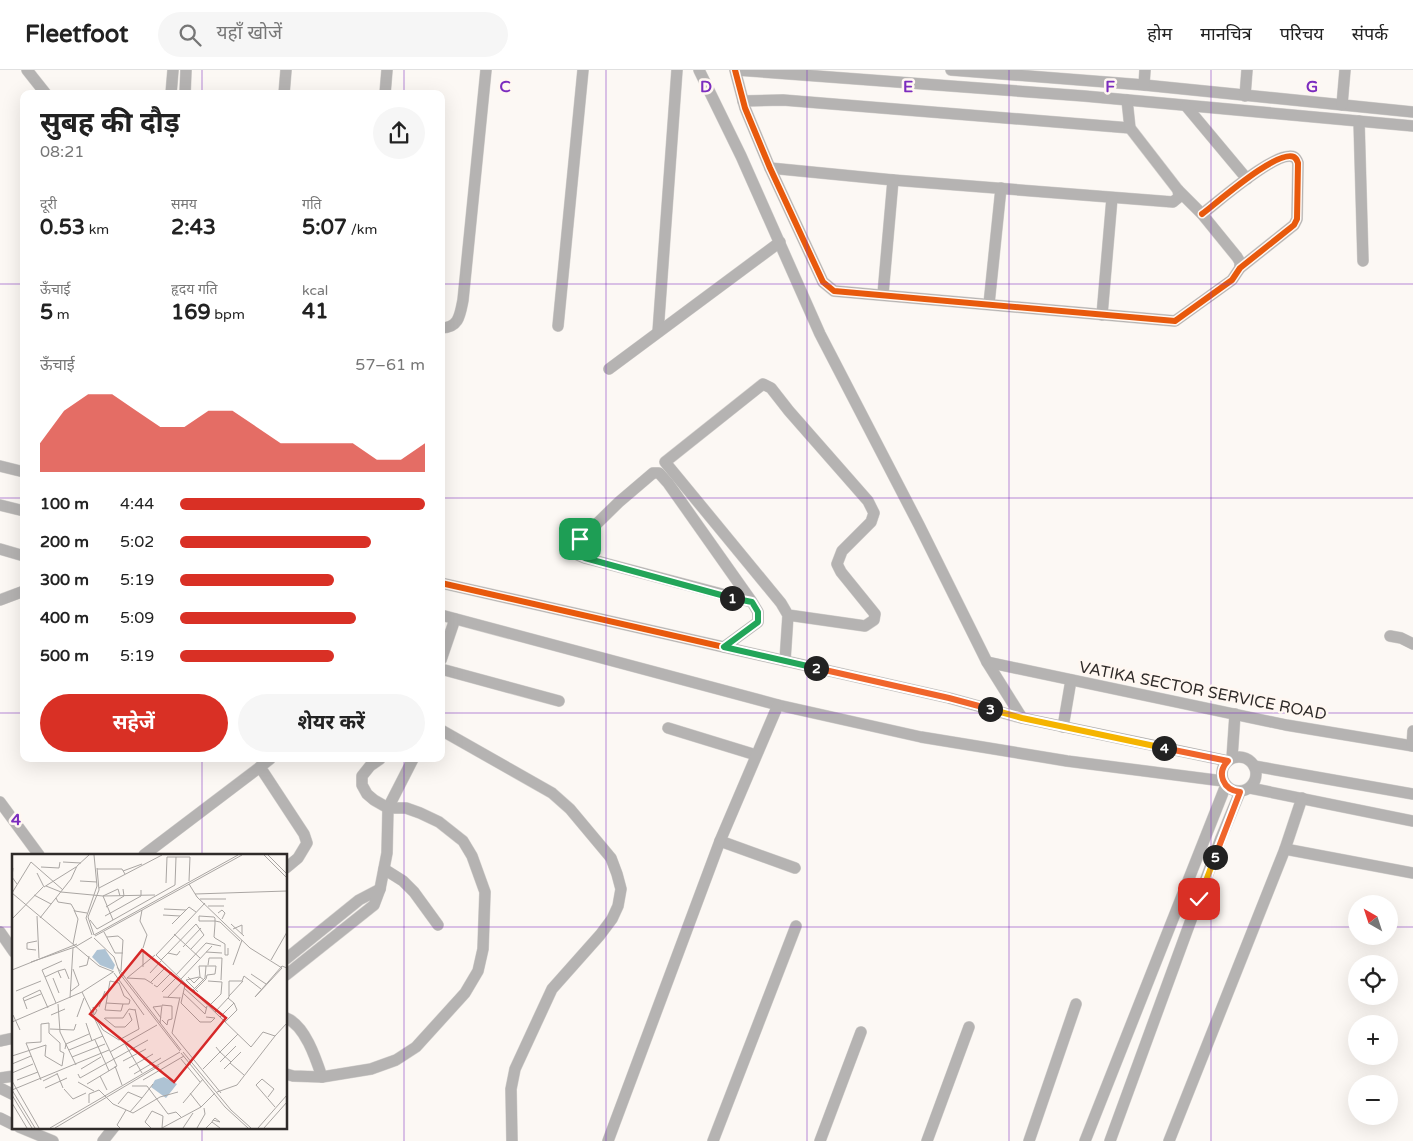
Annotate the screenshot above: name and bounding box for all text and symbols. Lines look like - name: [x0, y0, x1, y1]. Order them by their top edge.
- search box: [158, 12, 508, 57]
- text: Fleetfoot: [25, 20, 128, 49]
- icon: search: [176, 21, 204, 49]
- text: यहाँ खोजें: [216, 22, 282, 44]
- text: होम: [1147, 23, 1172, 45]
- text: मानचित्र: [1200, 23, 1252, 45]
- text: परिचय: [1280, 23, 1324, 45]
- text: संपर्क: [1352, 23, 1388, 45]
- text: C: [499, 77, 511, 97]
- text: D: [700, 77, 712, 97]
- text: E: [903, 77, 913, 97]
- text: F: [1105, 77, 1115, 97]
- text: G: [1306, 77, 1318, 97]
- text: सुबह की दौड़: [40, 106, 180, 140]
- button: share: [373, 107, 425, 159]
- text: 08:21: [40, 142, 84, 162]
- text: दूरी: [40, 196, 57, 213]
- text: समय: [171, 196, 197, 213]
- text: गति: [302, 196, 322, 213]
- text: 0.53: [40, 215, 85, 240]
- text: 2:43: [171, 215, 216, 240]
- text: 5:07: [302, 215, 347, 240]
- text: km: [85, 221, 109, 238]
- text: /km: [347, 221, 377, 238]
- text: ऊँचाई: [40, 281, 70, 298]
- text: हृदय गति: [171, 281, 217, 298]
- text: kcal: [302, 282, 328, 299]
- text: 41: [302, 299, 328, 324]
- text: 5: [40, 300, 53, 325]
- text: 169: [171, 300, 211, 325]
- text: m: [53, 306, 70, 323]
- text: bpm: [211, 306, 245, 323]
- text: ऊँचाई: [40, 355, 75, 375]
- text: 57–61 m: [355, 355, 425, 375]
- text: 100 m: [40, 494, 89, 514]
- text: 4:44: [120, 494, 154, 514]
- pin: [559, 518, 601, 560]
- icon: arrive: [566, 525, 594, 553]
- text: 200 m: [40, 532, 89, 552]
- text: 5:02: [120, 532, 154, 552]
- text: 300 m: [40, 570, 89, 590]
- text: 5:19: [120, 570, 154, 590]
- pin: 1: [720, 586, 744, 610]
- text: 1: [728, 590, 737, 607]
- text: 400 m: [40, 608, 89, 628]
- text: 5:09: [120, 608, 154, 628]
- text: 500 m: [40, 646, 89, 666]
- text: 5:19: [120, 646, 154, 666]
- pin: 2: [804, 656, 828, 680]
- street label: VATIKA SECTOR SERVICE ROAD: [1077, 657, 1328, 725]
- text: 2: [812, 660, 821, 677]
- button: सहेजें: [40, 694, 228, 752]
- button: शेयर करें: [238, 694, 425, 752]
- pin: 3: [978, 696, 1002, 722]
- text: 3: [986, 701, 995, 718]
- pin: 4: [1152, 736, 1176, 760]
- text: 4: [1160, 740, 1169, 757]
- text: 4: [11, 810, 21, 830]
- pin: 5: [1202, 844, 1228, 870]
- text: 5: [1211, 849, 1220, 866]
- inset map: [12, 854, 288, 1128]
- pin: [1178, 878, 1220, 920]
- icon: check: [1185, 885, 1213, 913]
- north arrow: [1348, 895, 1398, 945]
- map controls: [1348, 895, 1398, 1125]
- button: locate: [1348, 955, 1398, 1005]
- button: +: [1348, 1015, 1398, 1065]
- button: −: [1348, 1075, 1398, 1125]

